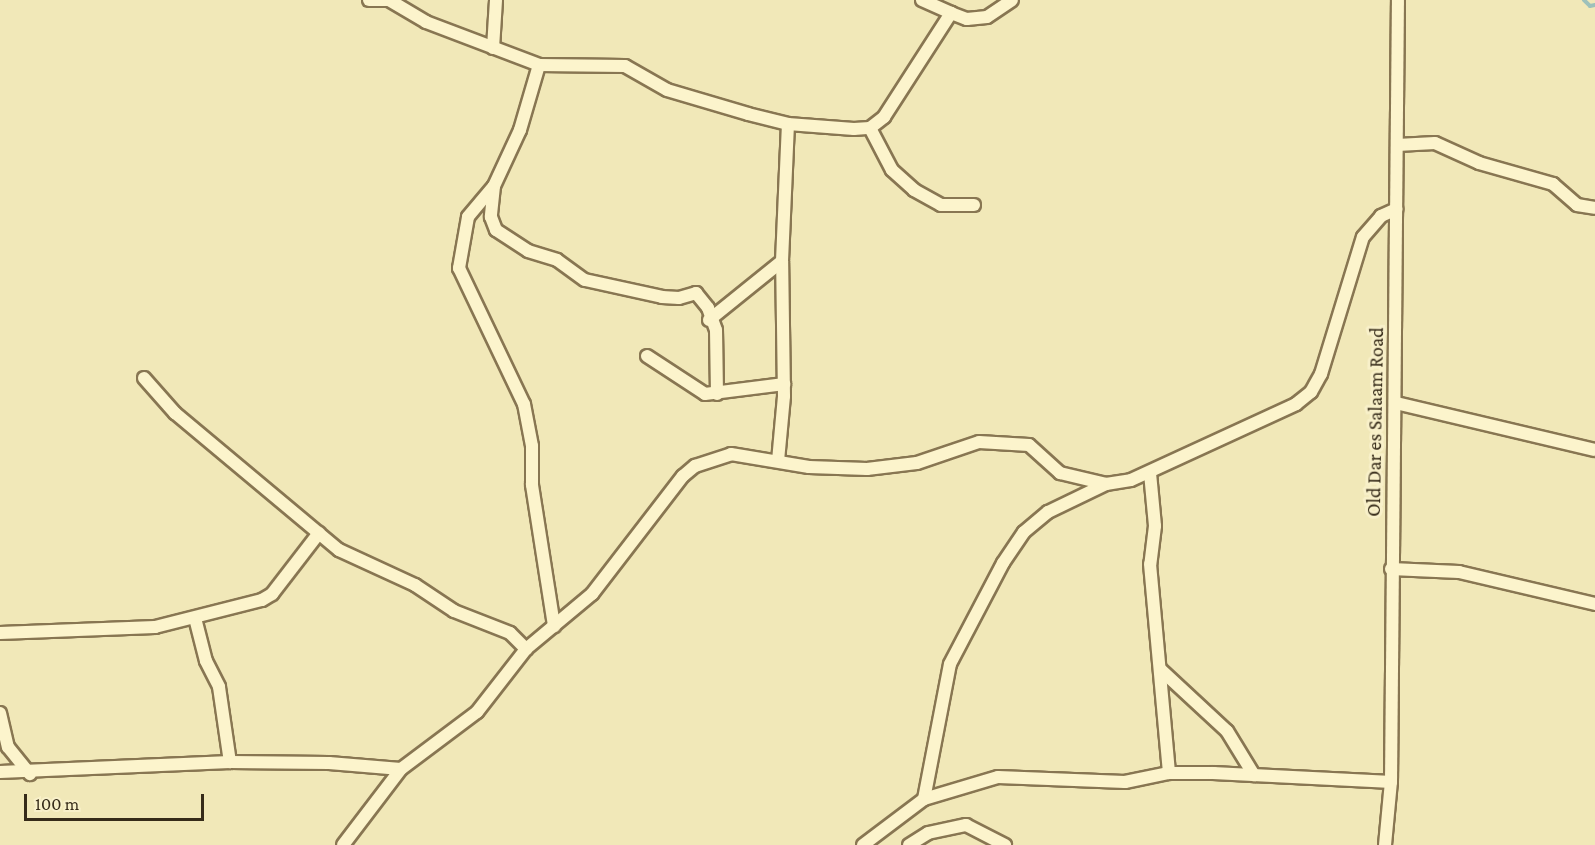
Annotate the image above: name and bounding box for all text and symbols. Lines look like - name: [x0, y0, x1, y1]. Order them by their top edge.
- street label: Old Dar es Salaam Road: [1361, 327, 1389, 517]
- scale bar: [27, 782, 207, 820]
- text: 100 m: [35, 794, 79, 814]

